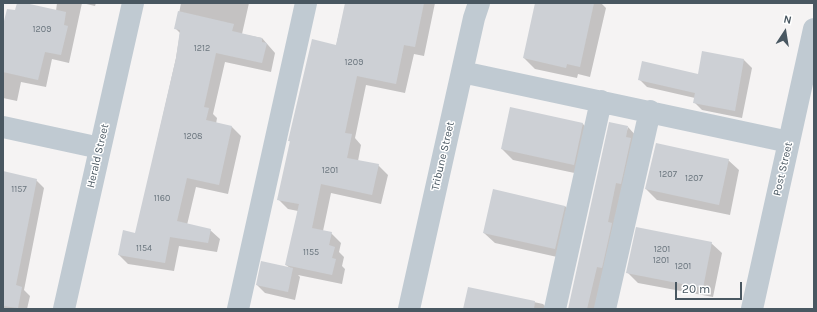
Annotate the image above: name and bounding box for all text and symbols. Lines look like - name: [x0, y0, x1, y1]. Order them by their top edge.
- north arrow: [765, 12, 805, 52]
- text: N: [782, 13, 793, 27]
- house number: 1209: [33, 24, 51, 34]
- house number: 1212: [194, 43, 210, 53]
- house number: 1209: [345, 57, 363, 67]
- street label: Tribune Street: [429, 120, 457, 192]
- street label: Herald Street: [84, 123, 112, 189]
- house number: 1208: [183, 131, 203, 141]
- street label: Post Street: [770, 141, 796, 197]
- house number: 1201: [322, 165, 338, 175]
- house number: 1207: [659, 169, 677, 179]
- house number: 1207: [685, 173, 703, 183]
- house number: 1157: [11, 184, 27, 194]
- house number: 1160: [154, 193, 170, 203]
- house number: 1154: [136, 243, 152, 253]
- house number: 1201: [654, 244, 670, 254]
- house number: 1155: [303, 247, 319, 257]
- house number: 1201: [653, 255, 669, 265]
- house number: 1201: [675, 261, 691, 271]
- scale bar: [677, 274, 744, 300]
- text: 20 m: [682, 282, 710, 296]

